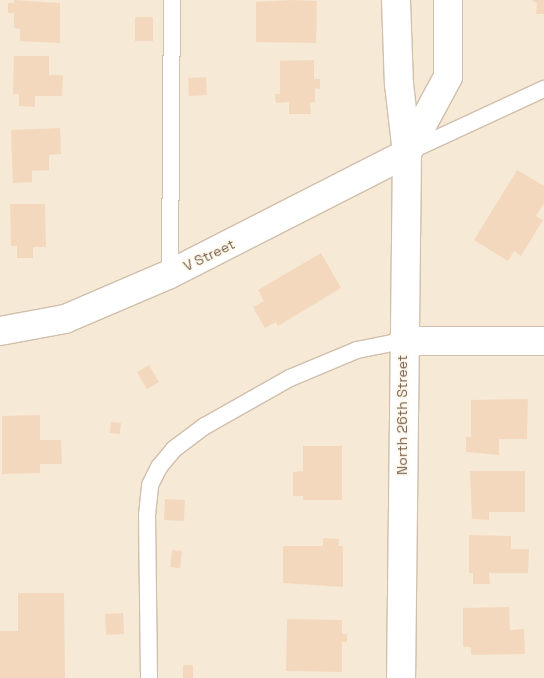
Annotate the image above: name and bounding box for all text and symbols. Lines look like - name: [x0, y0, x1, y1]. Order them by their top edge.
- street label: V Street: [181, 235, 237, 275]
- street label: North 26th Street: [394, 355, 410, 475]

